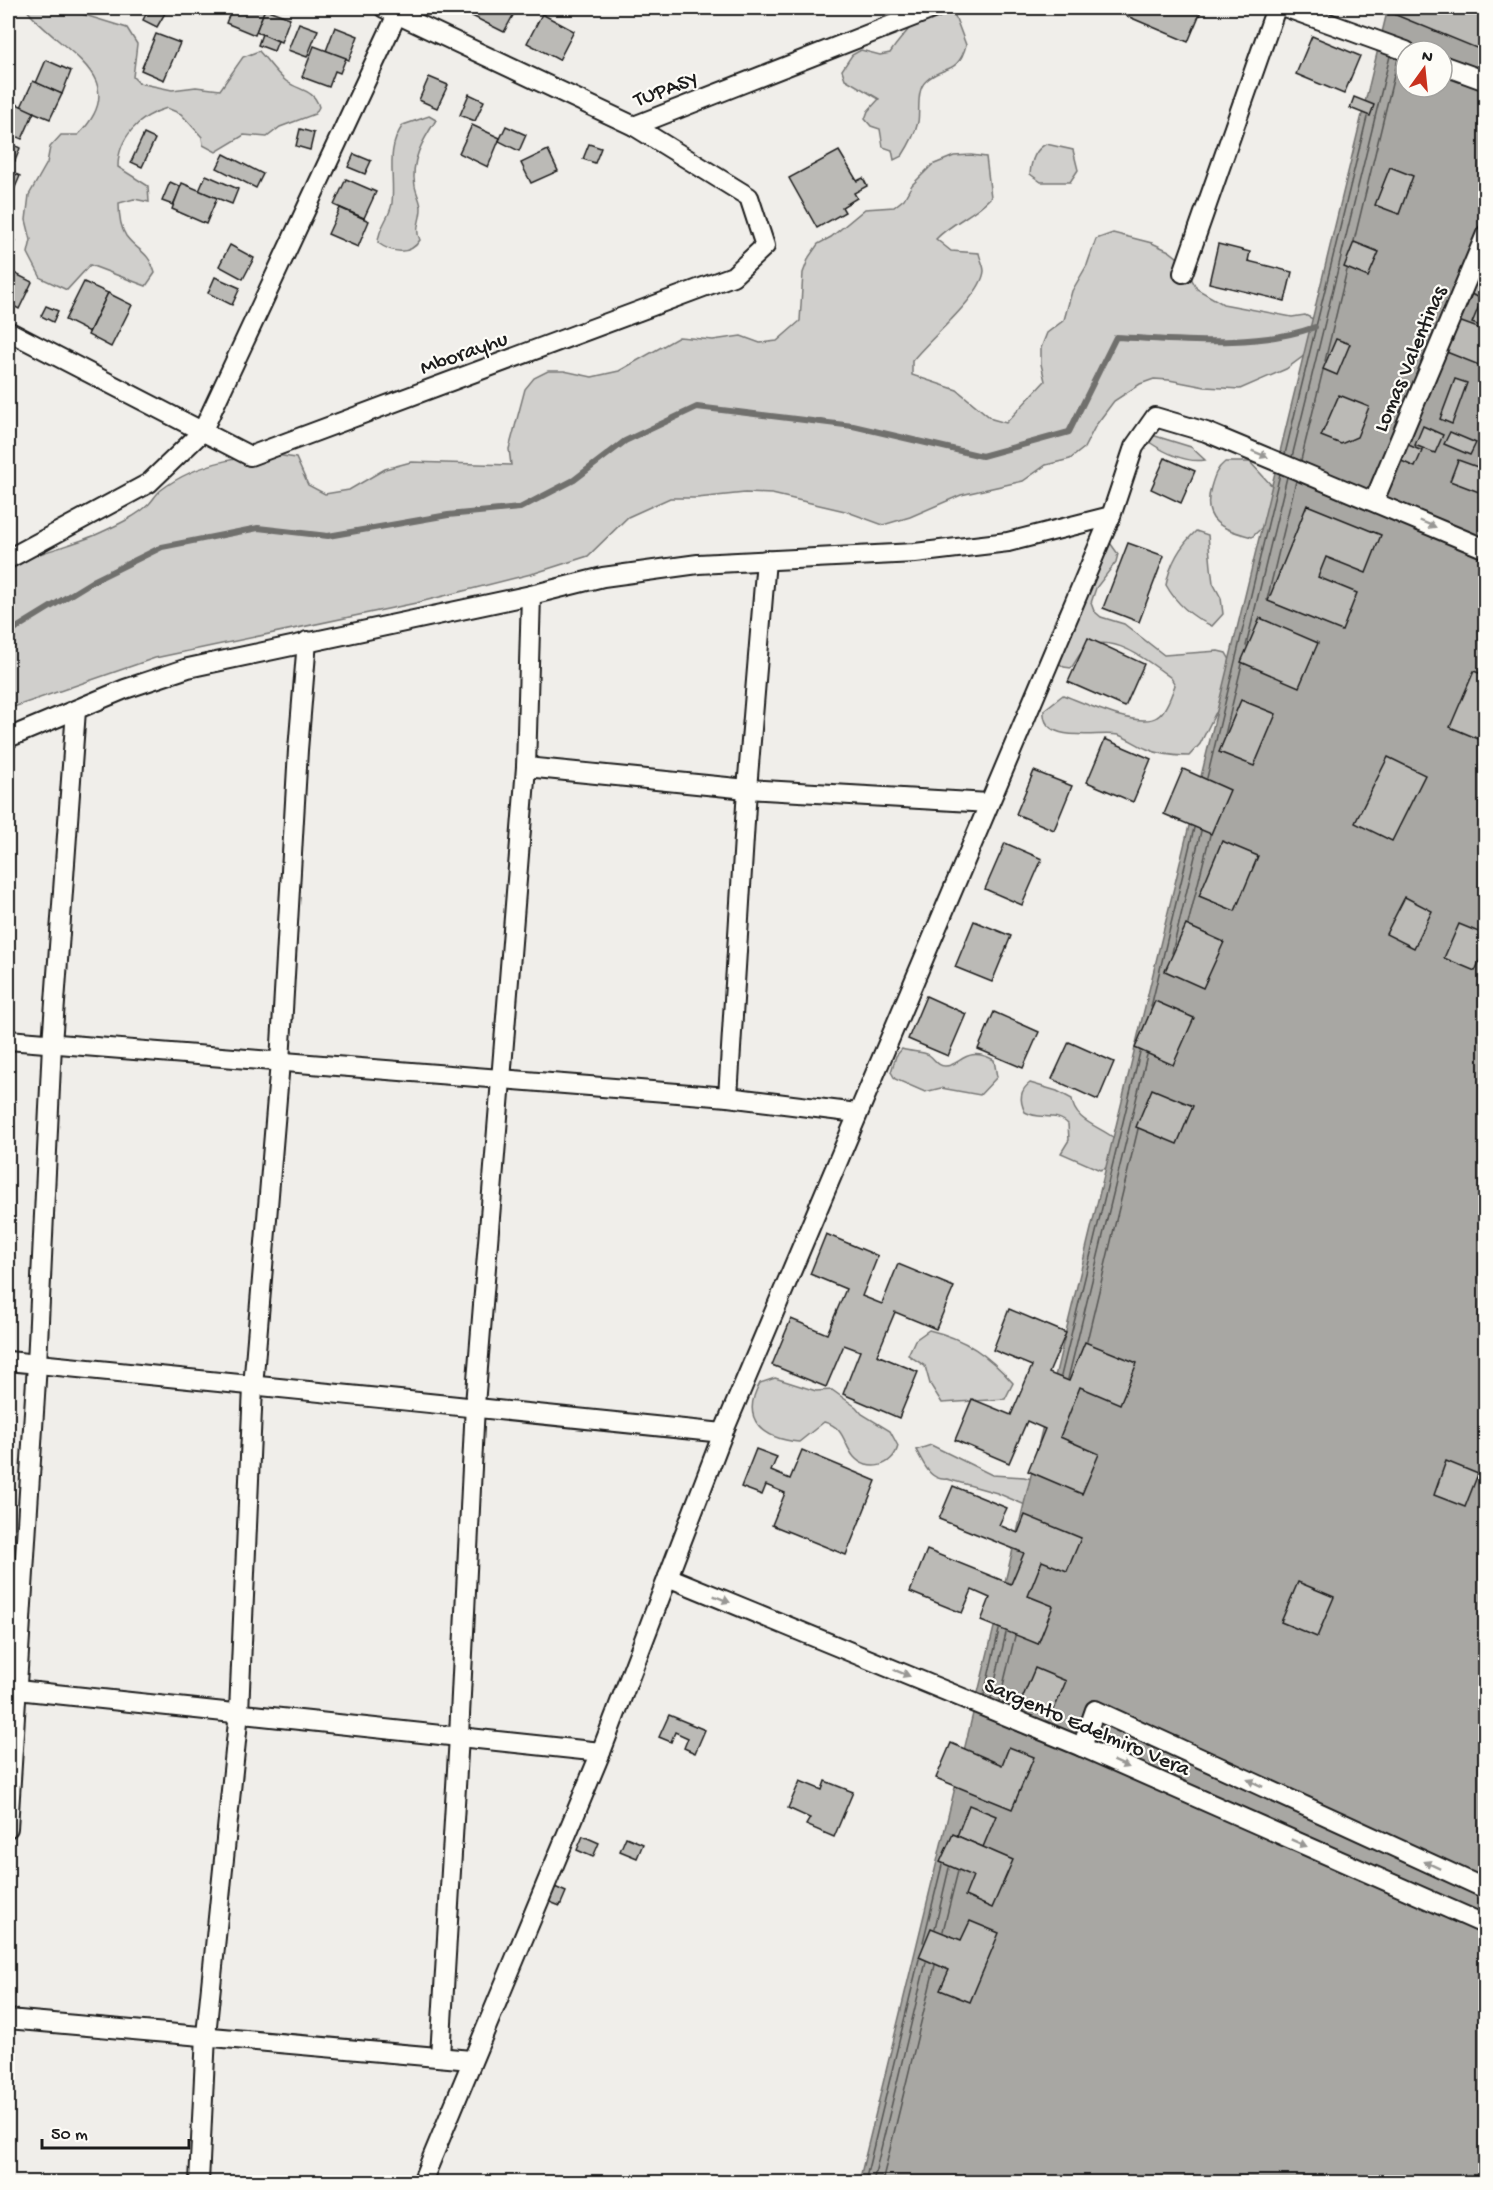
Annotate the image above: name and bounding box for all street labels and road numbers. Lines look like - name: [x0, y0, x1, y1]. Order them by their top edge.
- street label: TUPASY: [629, 67, 702, 115]
- street label: Lomas Valentinas: [1369, 282, 1455, 437]
- street label: Mborayhu: [417, 327, 512, 383]
- street label: Sargento Edelmiro Vera: [979, 1673, 1194, 1784]

